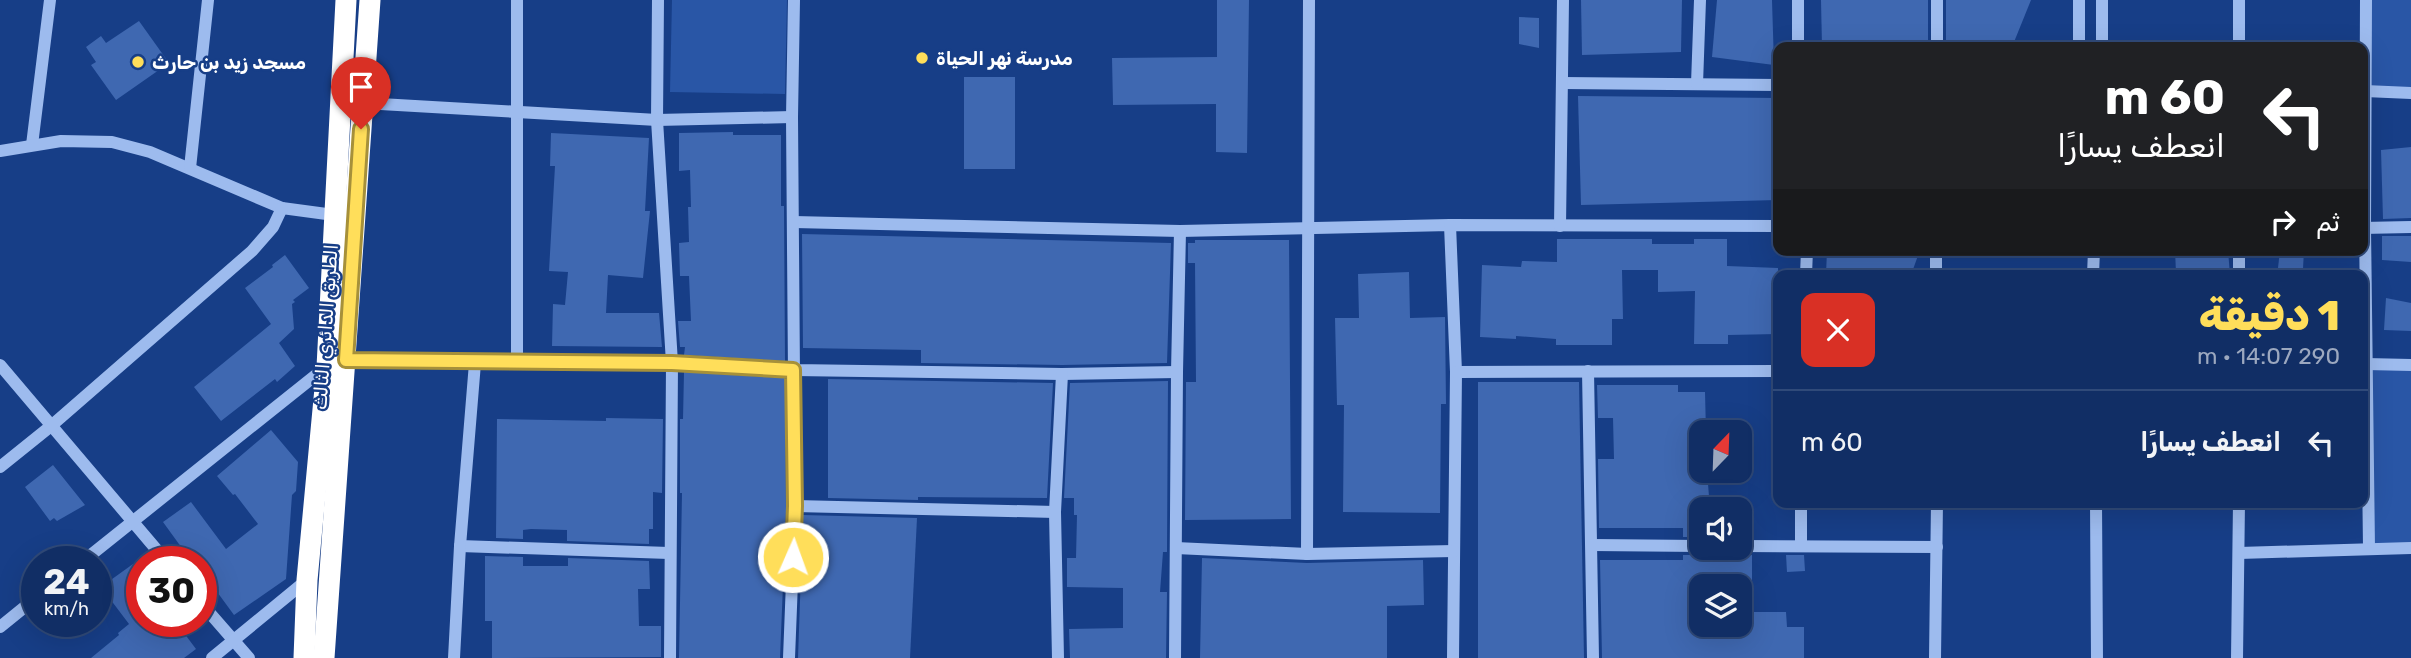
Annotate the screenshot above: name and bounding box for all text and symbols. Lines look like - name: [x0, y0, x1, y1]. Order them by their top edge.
- place label: مدرسة نهر الحياة: [936, 47, 1073, 70]
- marker: مدرسة نهر الحياة: [914, 50, 930, 66]
- place label: مسجد زيد بن حارث: [152, 51, 306, 74]
- marker: مسجد زيد بن حارث: [130, 54, 146, 70]
- pin: [331, 57, 391, 129]
- icon: arrive: [342, 68, 380, 106]
- text: 60 m: [2104, 68, 2225, 126]
- icon: left: [2249, 70, 2340, 161]
- text: انعطف يسارًا: [2057, 127, 2225, 165]
- icon: right: [2264, 203, 2302, 241]
- text: ثم: [2316, 207, 2340, 238]
- street label: الطريق الدائري الثالث: [308, 244, 345, 411]
- text: 1 دقيقة: [2199, 291, 2340, 341]
- button: close: [1801, 293, 1875, 367]
- text: 290 m · 14:07: [2197, 342, 2340, 370]
- north arrow: [1689, 420, 1752, 483]
- map controls: [1689, 420, 1752, 637]
- icon: left: [2302, 424, 2340, 462]
- text: 60 m: [1801, 427, 1863, 458]
- text: انعطف يسارًا: [2140, 427, 2281, 458]
- button: sound: [1689, 497, 1752, 560]
- position arrow: [756, 520, 830, 594]
- speed limit sign: 30: [126, 546, 217, 637]
- text: 24: [43, 561, 90, 603]
- button: layers: [1689, 574, 1752, 637]
- text: km/h: [44, 598, 89, 620]

